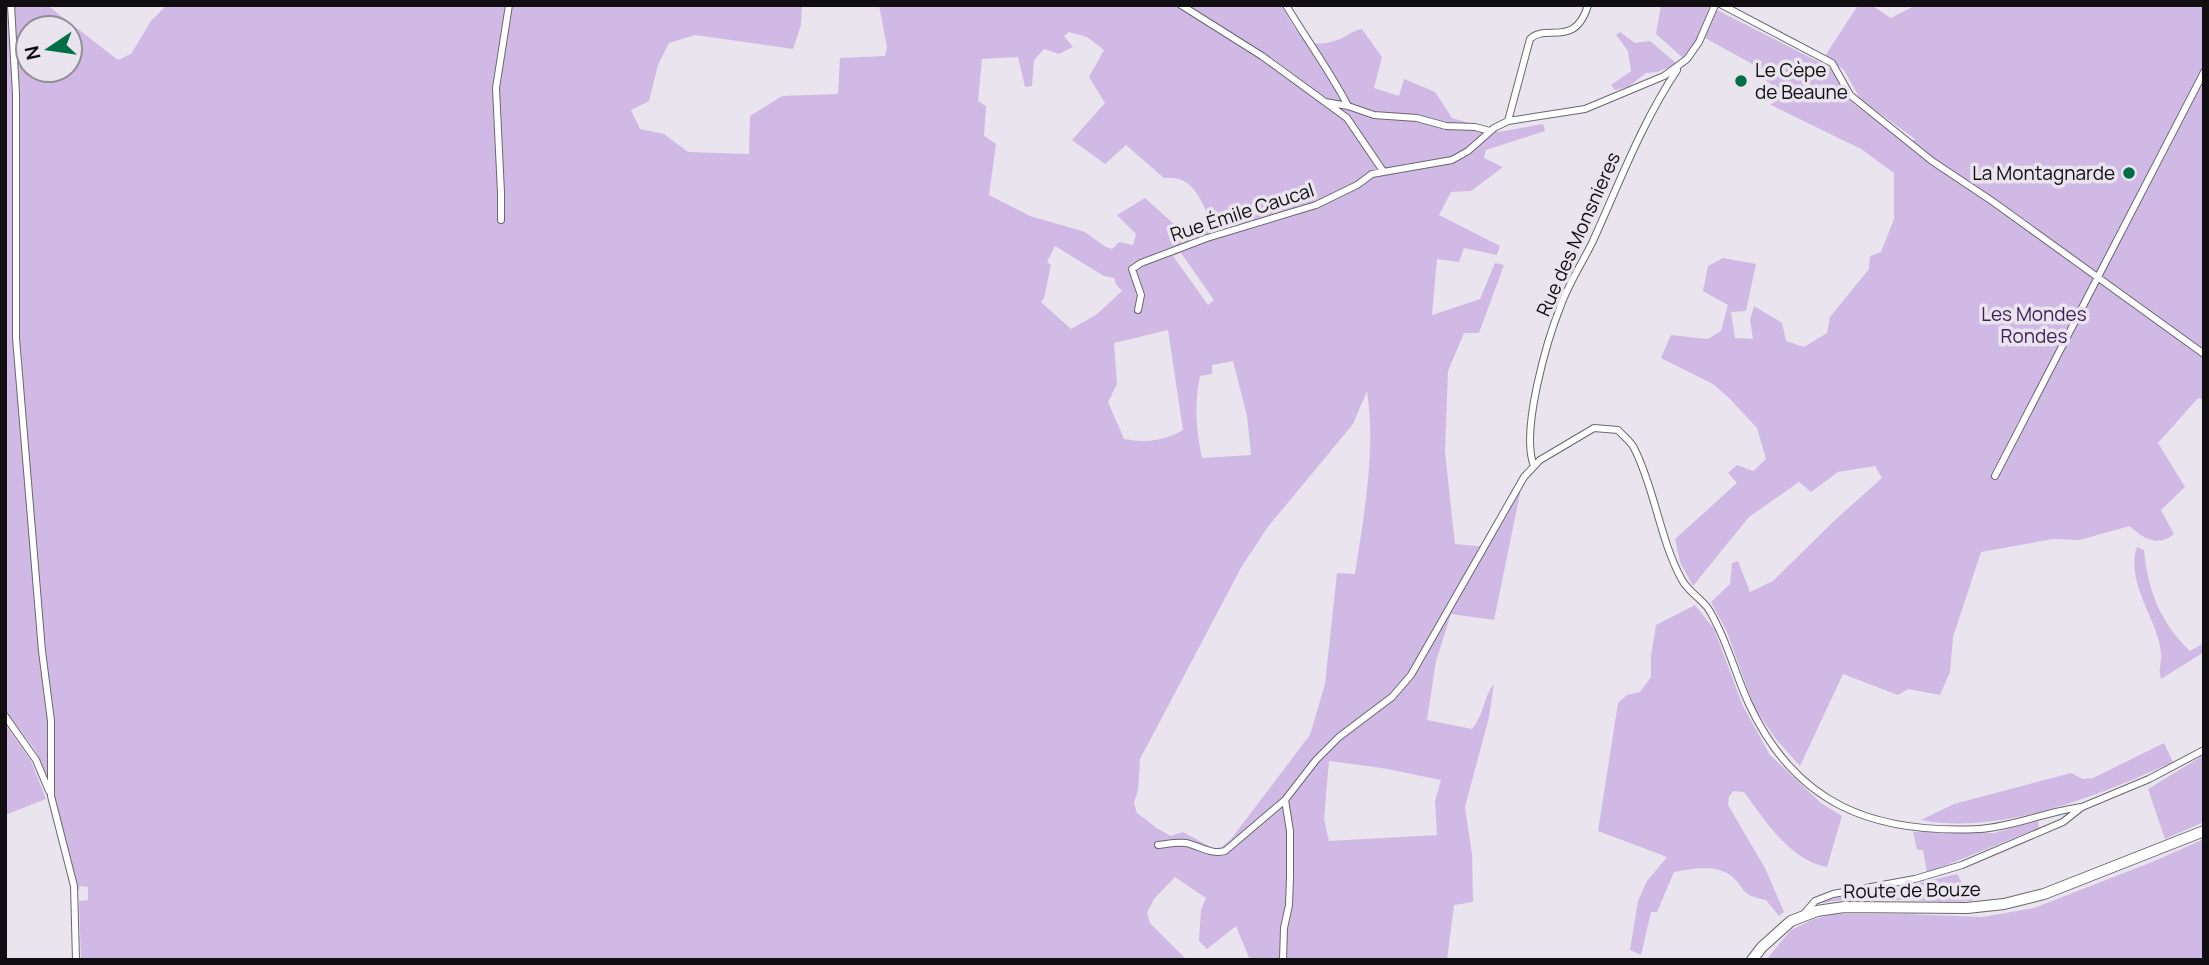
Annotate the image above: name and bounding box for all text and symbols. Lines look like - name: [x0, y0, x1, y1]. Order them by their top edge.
- north arrow: [14, 14, 84, 84]
- text: N: [18, 43, 47, 62]
- place label: Le Cèpe de Beaune: [1755, 57, 1848, 105]
- marker: Le Cèpe de Beaune: [1733, 73, 1749, 89]
- street label: Rue des Monsnieres: [1530, 148, 1626, 320]
- place label: La Montagnarde: [1972, 160, 2115, 186]
- marker: La Montagnarde: [2121, 165, 2137, 181]
- street label: Rue Émile Caucal: [1167, 176, 1317, 248]
- park label: Les Mondes Rondes: [1981, 301, 2087, 349]
- street label: Route de Bouze: [1843, 876, 1981, 904]

